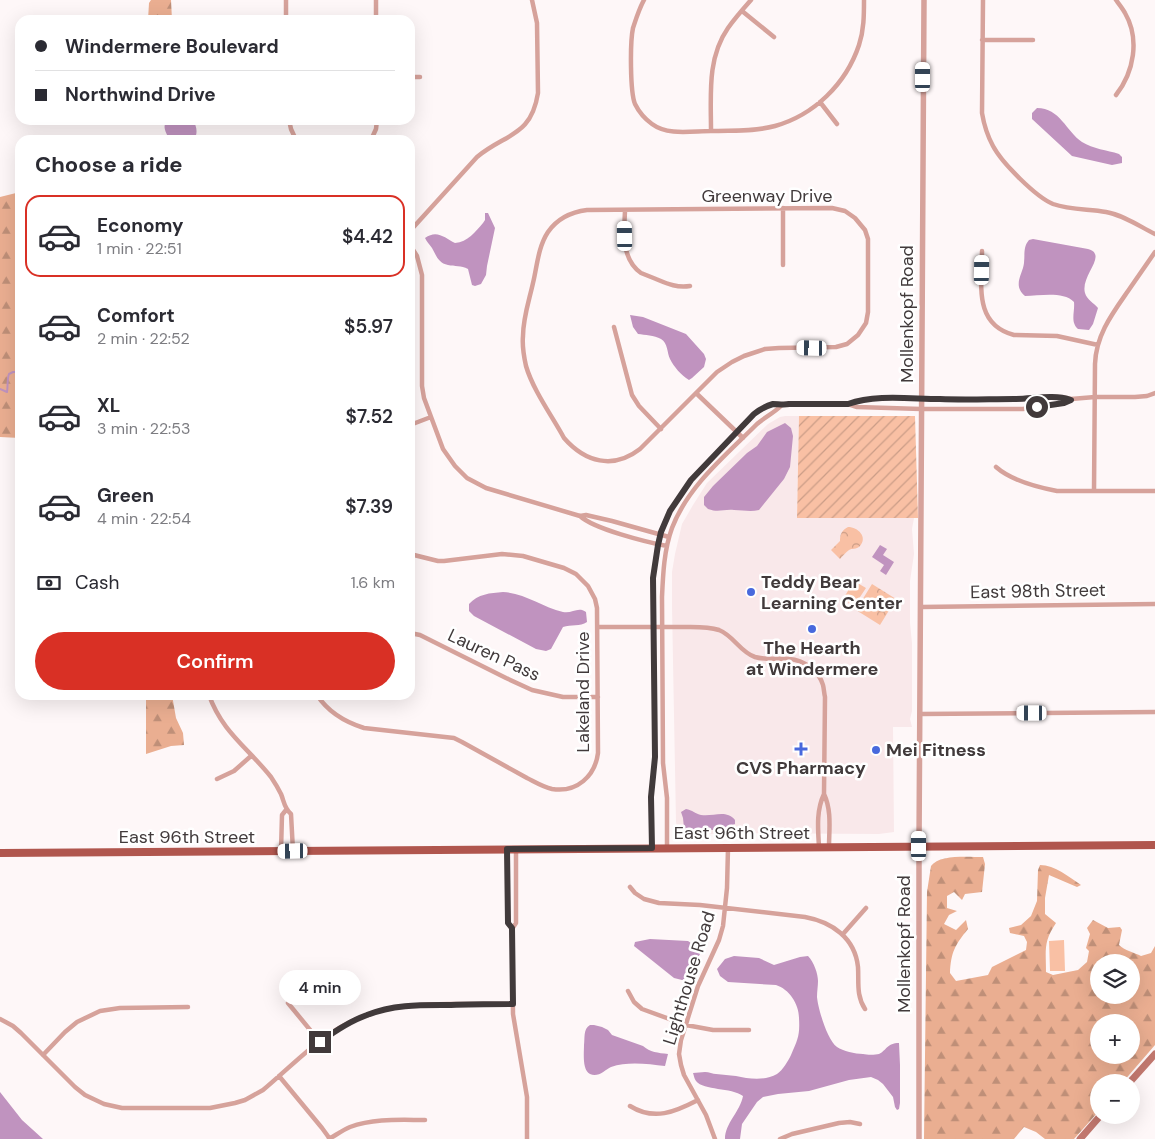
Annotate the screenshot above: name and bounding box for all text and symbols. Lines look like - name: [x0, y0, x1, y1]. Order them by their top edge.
- text: Windermere Boulevard: [65, 34, 279, 59]
- car: [915, 62, 930, 92]
- text: Northwind Drive: [65, 82, 216, 107]
- text: Choose a ride: [35, 150, 183, 179]
- street label: Greenway Drive: [701, 184, 833, 208]
- text: Economy: [97, 213, 184, 238]
- icon: car: [37, 214, 82, 259]
- car: [617, 221, 632, 251]
- text: $4.42: [342, 224, 393, 249]
- text: 1 min · 22:51: [97, 238, 182, 259]
- street label: Mollenkopf Road: [895, 245, 919, 383]
- car: [974, 255, 989, 285]
- text: Comfort: [97, 303, 175, 328]
- icon: car: [37, 304, 82, 349]
- text: $5.97: [344, 314, 393, 339]
- text: 2 min · 22:52: [97, 328, 190, 349]
- car: [796, 340, 827, 356]
- text: XL: [97, 393, 120, 418]
- icon: car: [37, 394, 82, 439]
- route start: [1026, 396, 1048, 418]
- text: $7.52: [346, 404, 393, 429]
- text: 3 min · 22:53: [97, 418, 191, 439]
- text: Green: [97, 483, 154, 508]
- icon: car: [37, 484, 82, 529]
- text: $7.39: [345, 494, 393, 519]
- text: 4 min · 22:54: [97, 508, 191, 529]
- icon: cash: [35, 569, 63, 597]
- text: Cash: [75, 570, 119, 595]
- place label: Teddy Bear Learning Center: [761, 570, 902, 615]
- text: 1.6 km: [351, 572, 395, 593]
- street label: East 98th Street: [970, 578, 1106, 604]
- marker: Teddy Bear Learning Center: [745, 586, 757, 598]
- street label: Lauren Pass: [444, 623, 544, 687]
- marker: The Hearth at Windermere: [806, 623, 818, 635]
- button: Confirm: [35, 632, 395, 690]
- street label: Lakeland Drive: [571, 632, 595, 752]
- place label: The Hearth at Windermere: [746, 636, 878, 681]
- car: [1017, 706, 1047, 721]
- place label: Mei Fitness: [886, 738, 986, 762]
- marker: CVS Pharmacy: [795, 743, 807, 755]
- marker: Mei Fitness: [870, 744, 882, 756]
- place label: CVS Pharmacy: [736, 756, 866, 780]
- street label: East 96th Street: [674, 821, 810, 845]
- street label: East 96th Street: [119, 825, 255, 849]
- car: [911, 831, 926, 861]
- car: [277, 843, 308, 859]
- street label: Mollenkopf Road: [892, 875, 916, 1013]
- street label: Lighthouse Road: [657, 908, 721, 1048]
- map controls: [1090, 954, 1140, 1124]
- button: layers: [1090, 954, 1140, 1004]
- callout: 4 min: [279, 970, 361, 1004]
- text: 4 min: [299, 977, 341, 998]
- button: +: [1090, 1014, 1140, 1064]
- route end: [309, 1031, 331, 1053]
- button: −: [1090, 1074, 1140, 1124]

